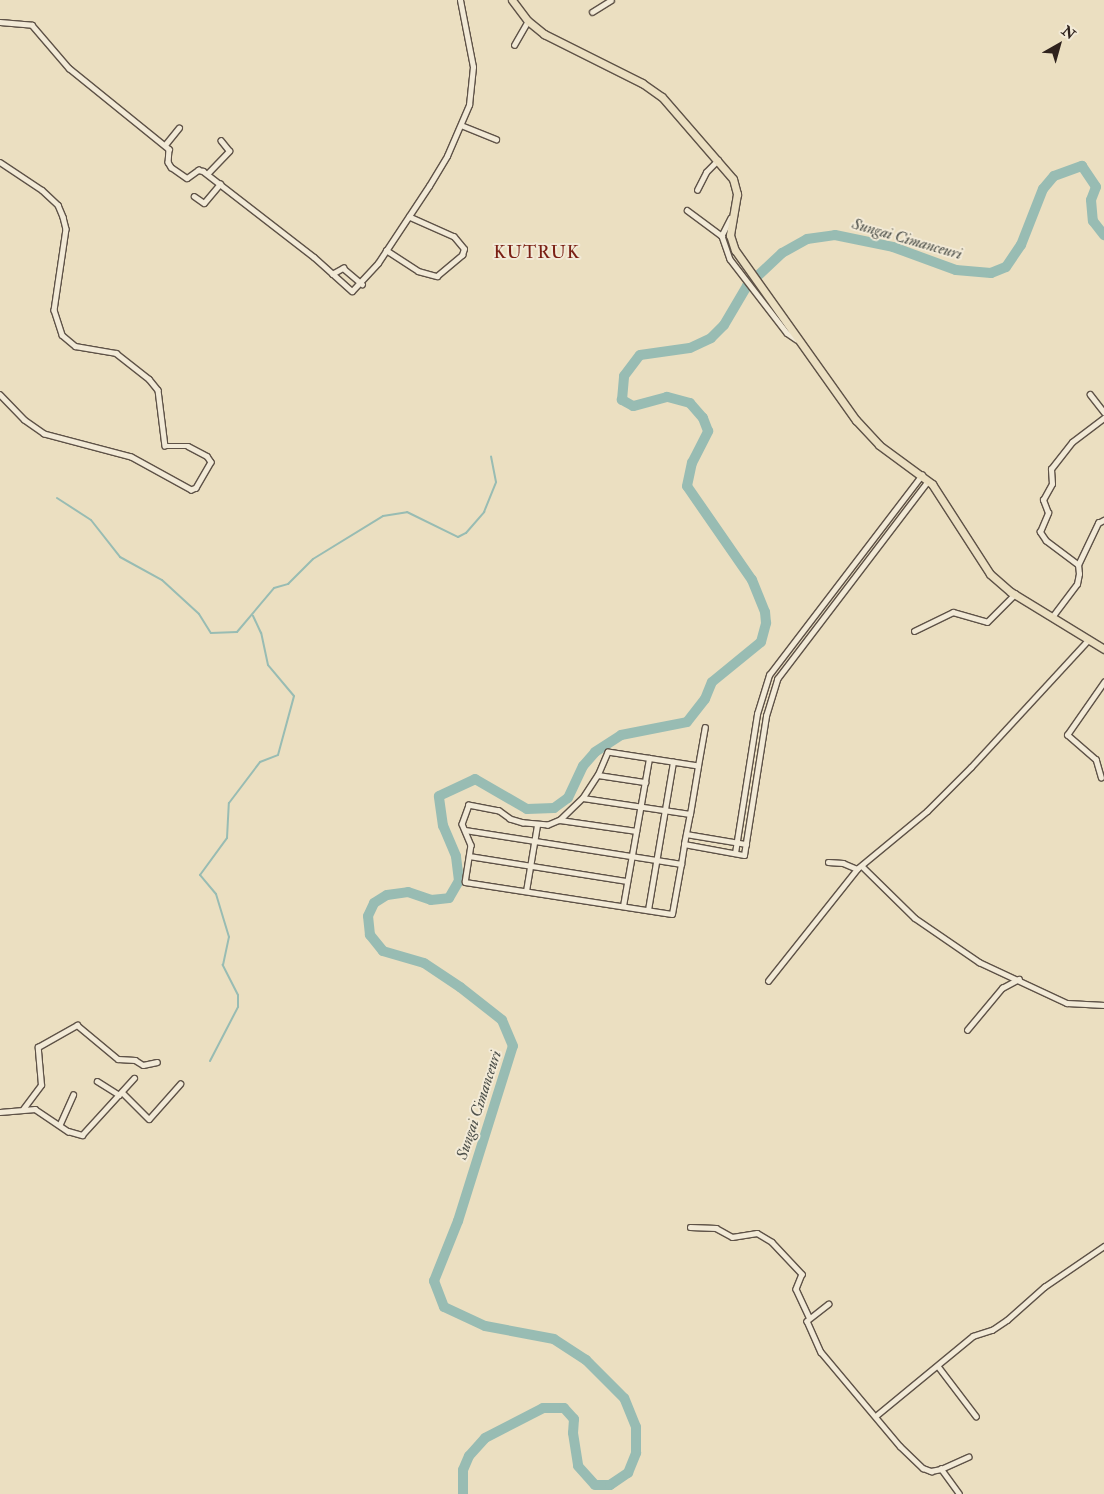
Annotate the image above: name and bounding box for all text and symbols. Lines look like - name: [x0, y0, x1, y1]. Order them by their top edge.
- north arrow: [1034, 20, 1084, 70]
- text: N: [1058, 22, 1079, 43]
- water label: Sungai Cimanceuri: [850, 214, 964, 264]
- district label: KUTRUK: [493, 242, 581, 264]
- water label: Sungai Cimanceuri: [452, 1048, 506, 1162]

